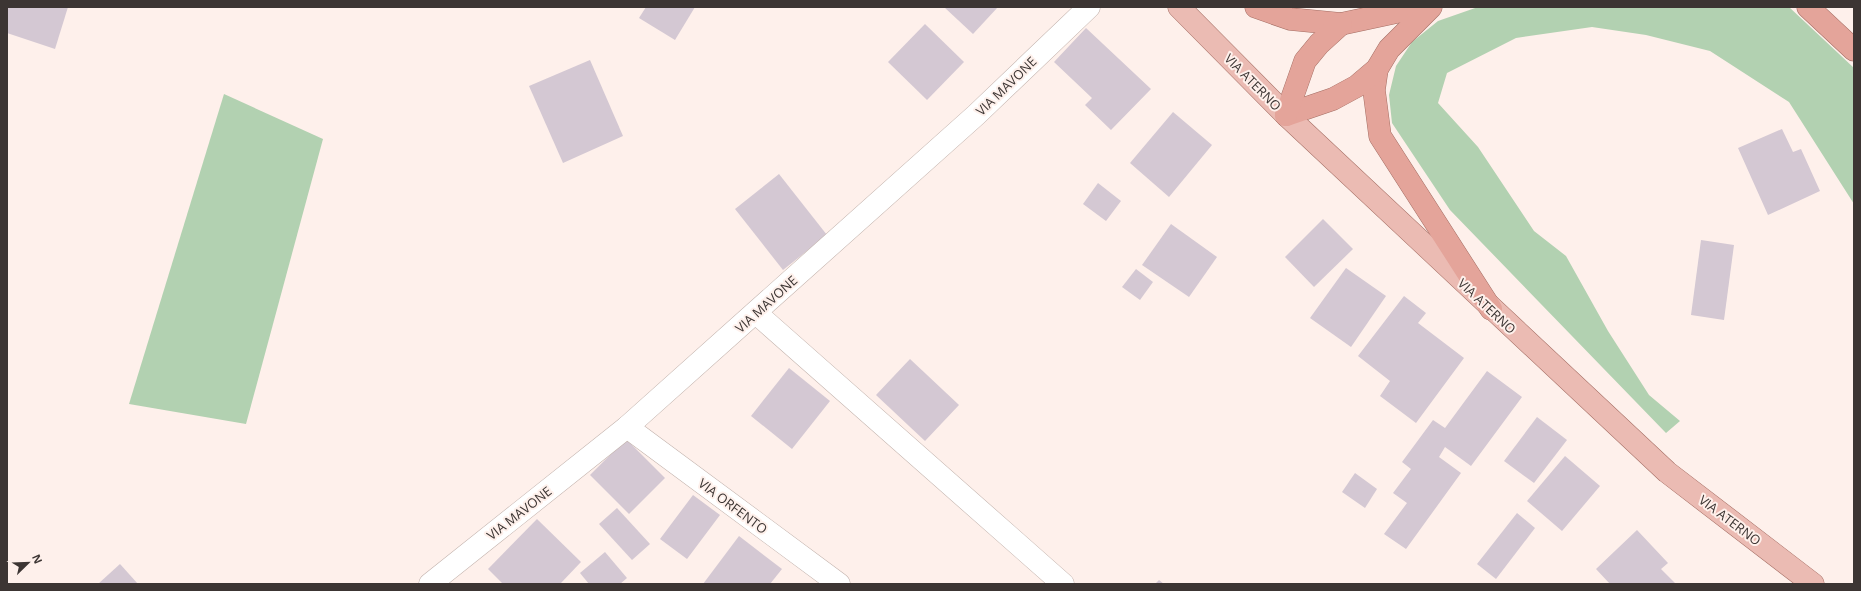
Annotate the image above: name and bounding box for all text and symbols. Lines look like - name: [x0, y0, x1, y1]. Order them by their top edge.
- street label: VIA ATERNO: [1221, 50, 1285, 114]
- street label: VIA MAVONE: [972, 53, 1040, 119]
- street label: VIA MAVONE: [731, 271, 801, 337]
- street label: VIA ATERNO: [1454, 274, 1520, 338]
- street label: VIA ORFENTO: [695, 474, 771, 538]
- street label: VIA MAVONE: [483, 482, 555, 544]
- street label: VIA ATERNO: [1695, 491, 1765, 549]
- north arrow: [8, 543, 48, 583]
- text: N: [29, 552, 46, 566]

